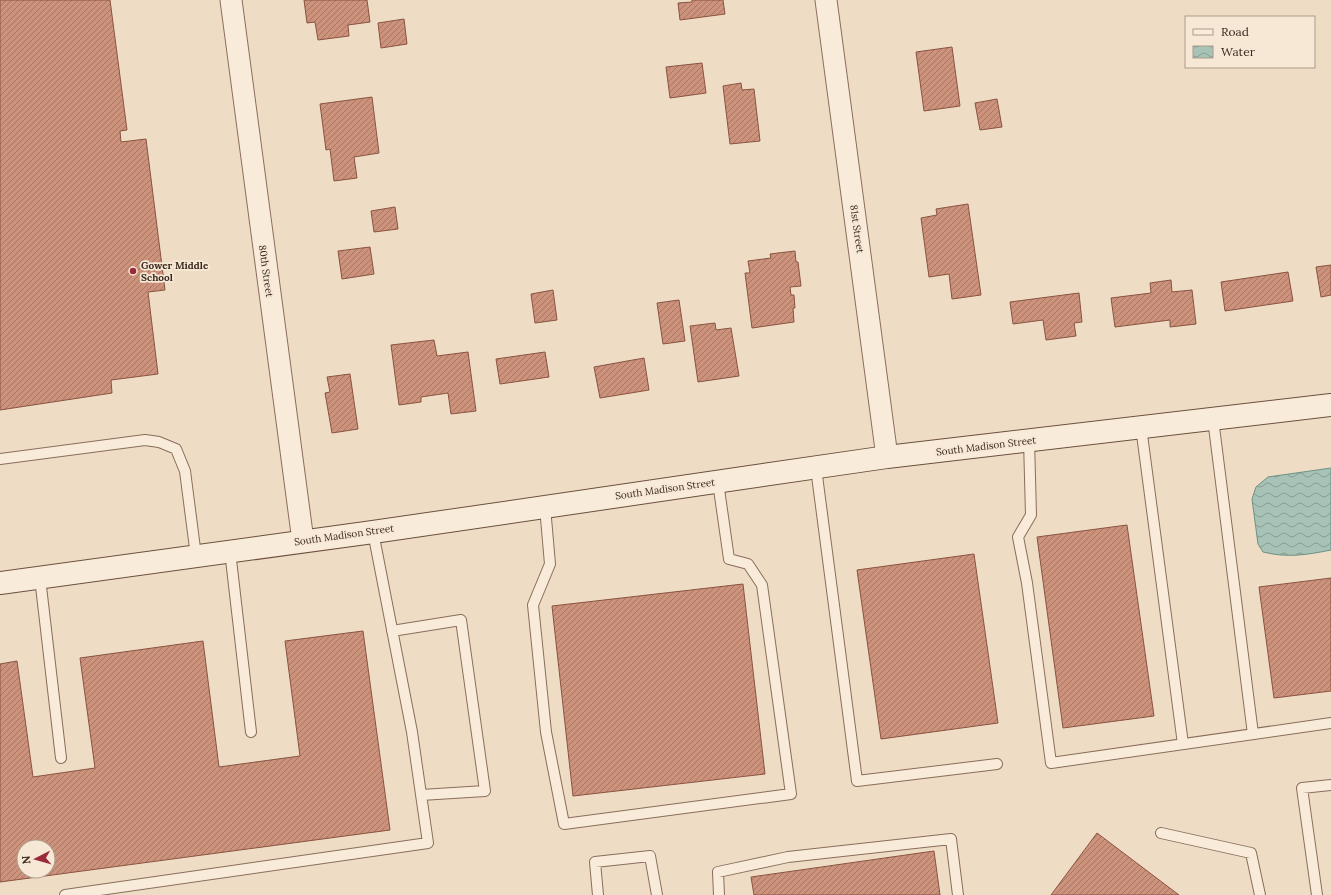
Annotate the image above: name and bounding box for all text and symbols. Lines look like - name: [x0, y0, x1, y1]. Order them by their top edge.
- legend: [1185, 16, 1315, 68]
- text: Road: [1221, 24, 1249, 39]
- text: Water: [1221, 44, 1256, 59]
- street label: 81st Street: [847, 204, 867, 254]
- street label: 80th Street: [256, 244, 276, 298]
- place label: Gower Middle School: [141, 259, 209, 284]
- marker: Gower Middle School: [128, 266, 138, 276]
- street label: South Madison Street: [935, 433, 1037, 459]
- street label: South Madison Street: [614, 476, 716, 502]
- street label: South Madison Street: [293, 522, 395, 548]
- north arrow: [16, 839, 56, 879]
- text: N: [19, 855, 33, 865]

